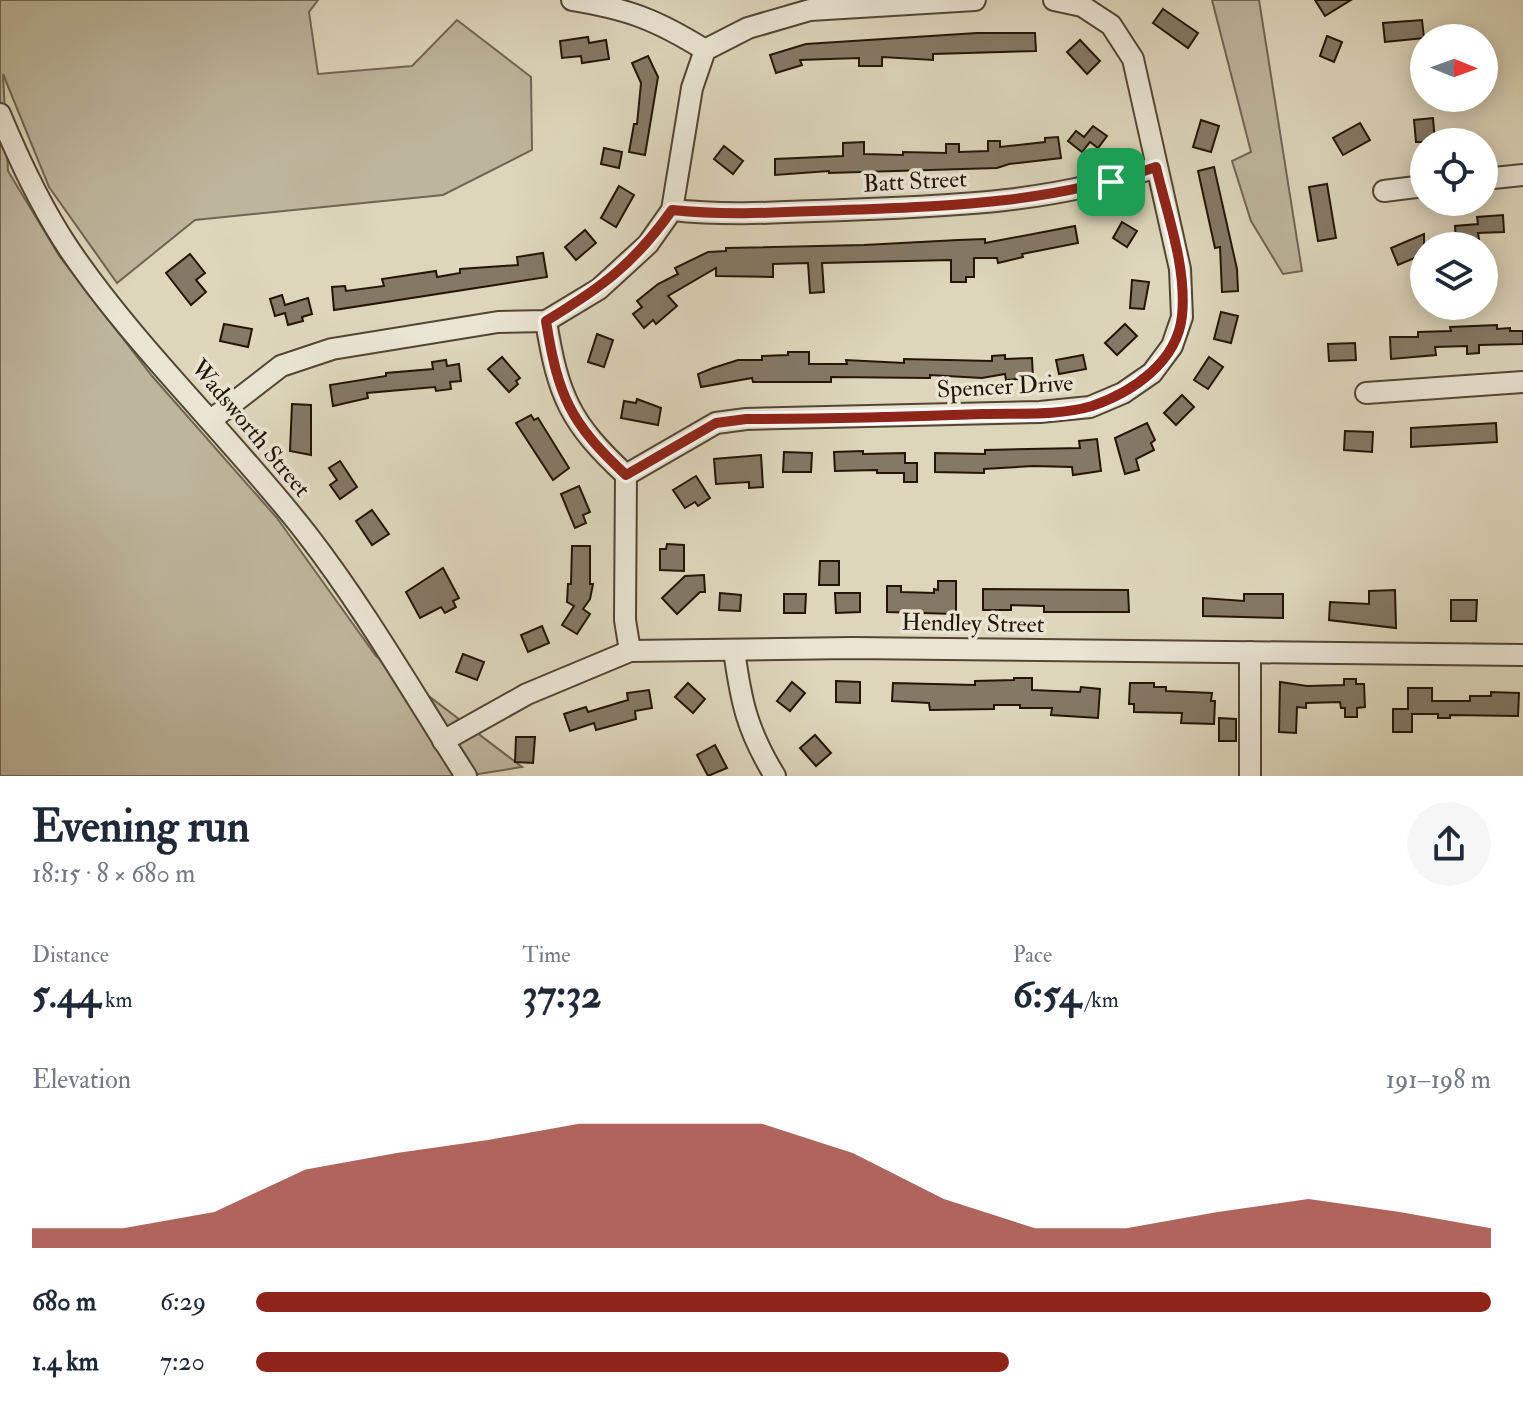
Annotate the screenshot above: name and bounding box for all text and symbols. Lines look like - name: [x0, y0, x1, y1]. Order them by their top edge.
- north arrow: [1410, 24, 1498, 112]
- map controls: [1410, 24, 1498, 320]
- button: locate: [1410, 128, 1498, 216]
- pin: [1077, 148, 1145, 216]
- icon: arrive: [1089, 160, 1133, 204]
- street label: Batt Street: [862, 163, 968, 200]
- button: layers: [1410, 232, 1498, 320]
- street label: Wadsworth Street: [183, 352, 317, 504]
- street label: Spencer Drive: [936, 367, 1074, 406]
- street label: Hendley Street: [901, 607, 1045, 640]
- text: Evening run: [32, 800, 250, 855]
- button: share: [1407, 802, 1491, 886]
- text: 18:15 · 8 × 680 m: [32, 858, 195, 890]
- text: Distance: [32, 941, 109, 969]
- text: Time: [522, 941, 570, 969]
- text: Pace: [1013, 941, 1052, 969]
- text: 5.44: [32, 969, 100, 1020]
- text: 37:32: [522, 969, 602, 1020]
- text: 6:54: [1013, 969, 1081, 1020]
- text: km: [100, 986, 133, 1014]
- text: /km: [1081, 986, 1119, 1014]
- text: Elevation: [32, 1064, 131, 1096]
- text: 191–198 m: [1386, 1064, 1491, 1096]
- text: 680 m: [32, 1286, 96, 1318]
- text: 6:29: [160, 1286, 206, 1318]
- text: 1.4 km: [32, 1346, 99, 1378]
- text: 7:20: [160, 1346, 205, 1378]

